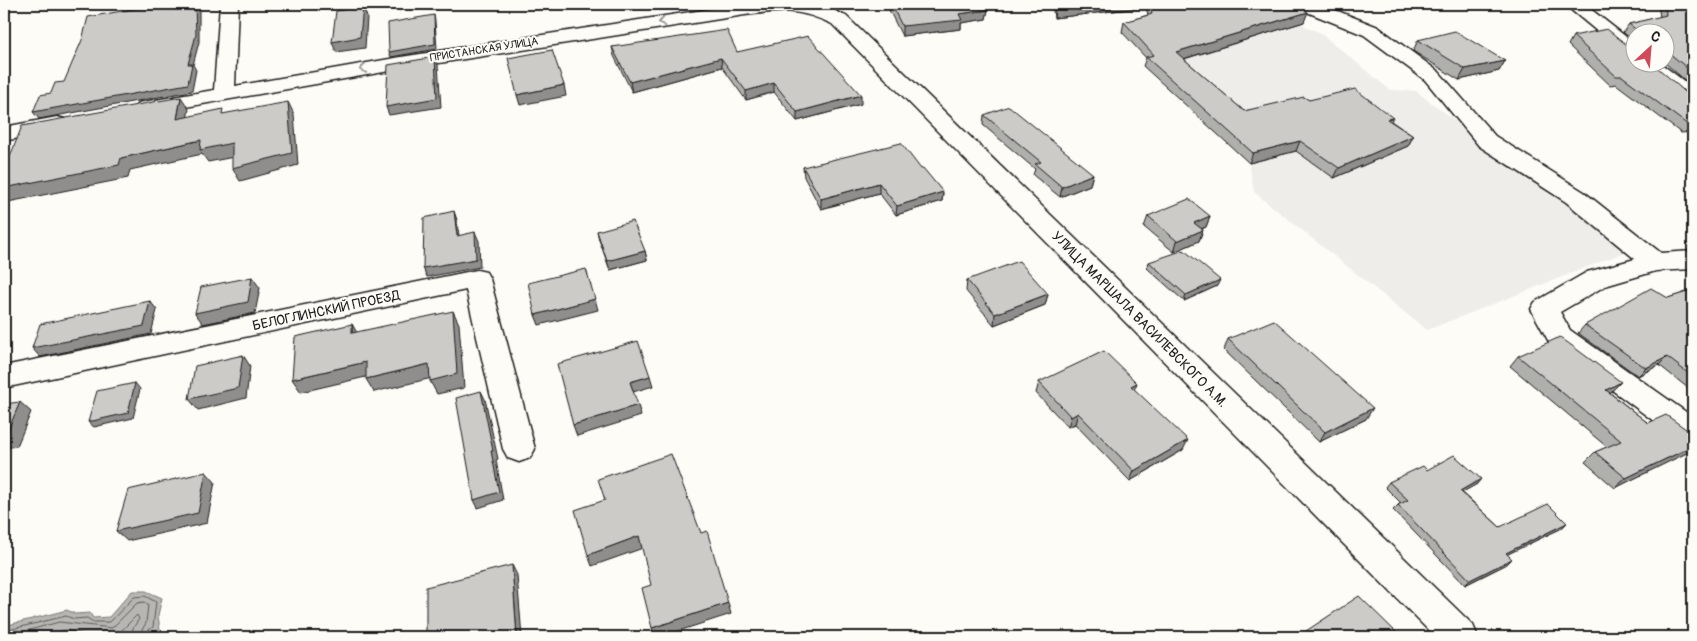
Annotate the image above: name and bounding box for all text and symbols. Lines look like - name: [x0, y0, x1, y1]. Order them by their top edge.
- one-way arrow: [657, 16, 666, 26]
- north arrow: [1624, 22, 1674, 72]
- text: С: [1648, 27, 1663, 46]
- street label: ПРИСТАНСКАЯ УЛИЦА: [429, 35, 539, 64]
- one-way arrow: [359, 64, 367, 74]
- street label: УЛИЦА МАРШАЛА ВАСИЛЕВСКОГО А.М.: [1048, 228, 1231, 411]
- street label: БЕЛОГЛИНСКИЙ ПРОЕЗД: [251, 286, 402, 334]

